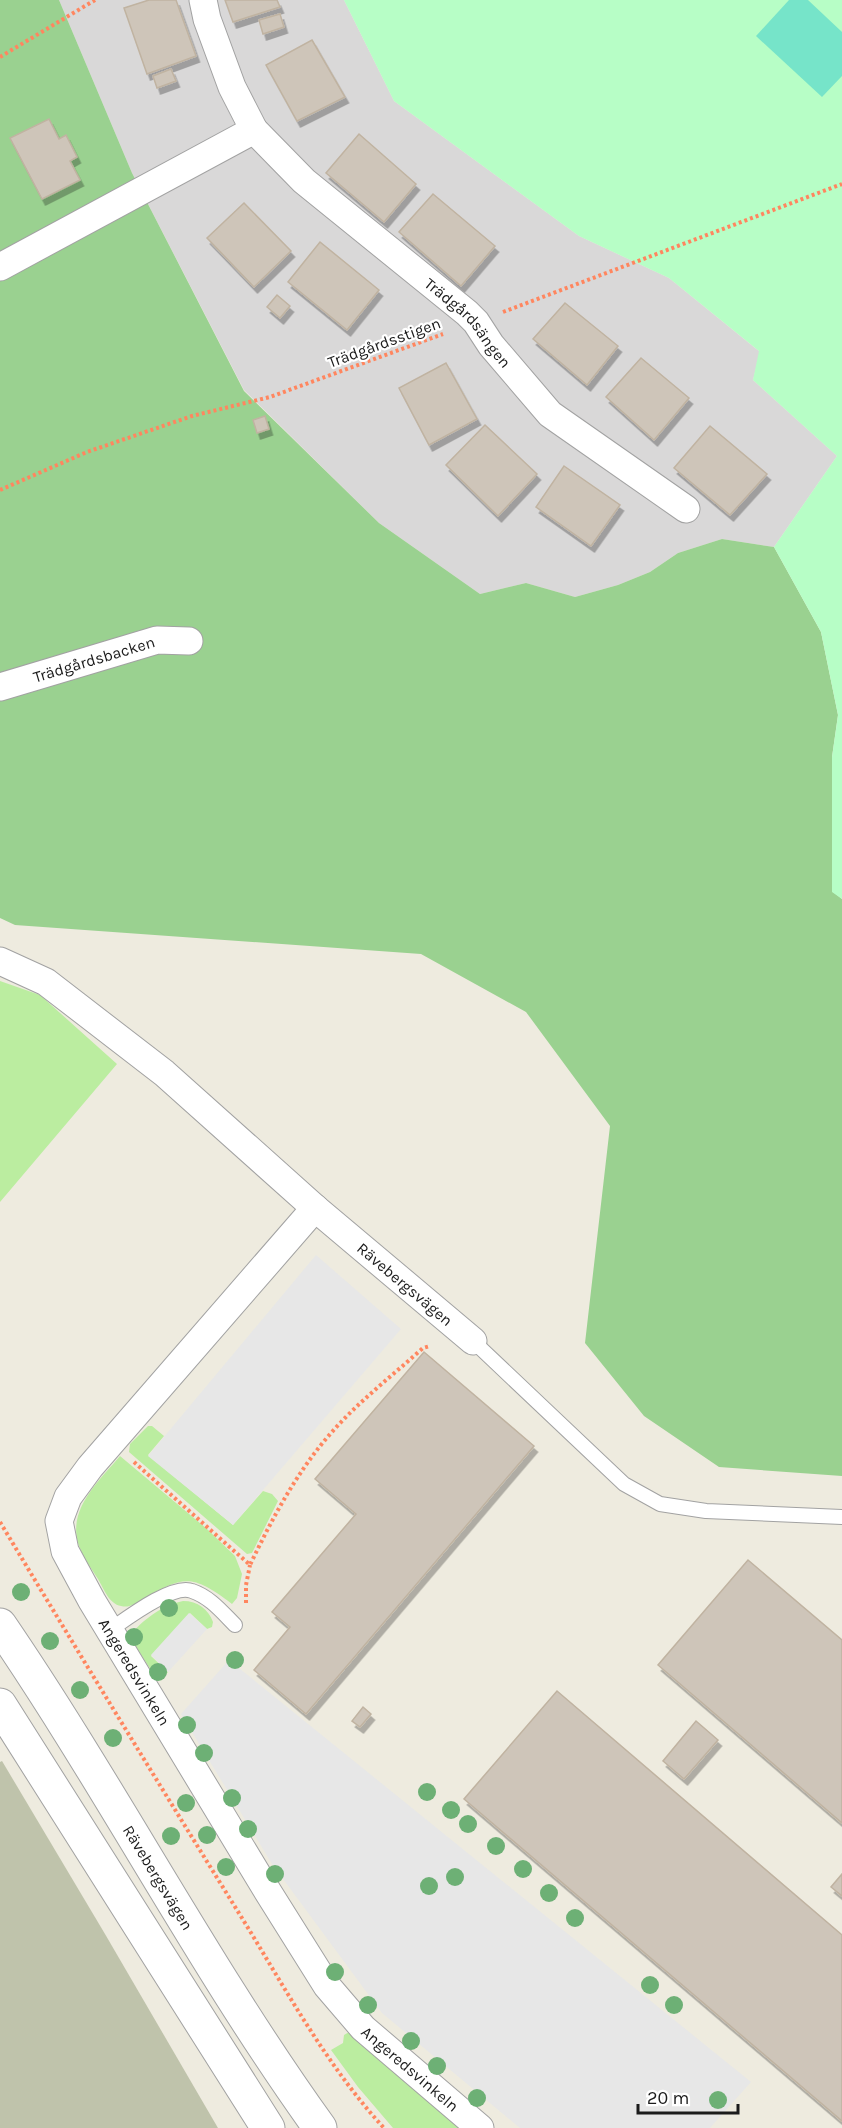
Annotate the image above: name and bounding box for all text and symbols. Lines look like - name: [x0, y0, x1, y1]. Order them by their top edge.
- street label: Trädgårdsängen: [421, 274, 515, 372]
- street label: Trädgårdsstigen: [325, 313, 443, 372]
- street label: Trädgårdsbacken: [31, 632, 157, 687]
- street label: Rävebergsvägen: [353, 1239, 457, 1330]
- street label: Angeredsvinkeln: [95, 1615, 174, 1729]
- street label: Rävebergsvägen: [119, 1822, 197, 1934]
- street label: Angeredsvinkeln: [358, 2022, 463, 2116]
- scale bar: [638, 2077, 738, 2115]
- text: 20 m: [647, 2087, 689, 2109]

